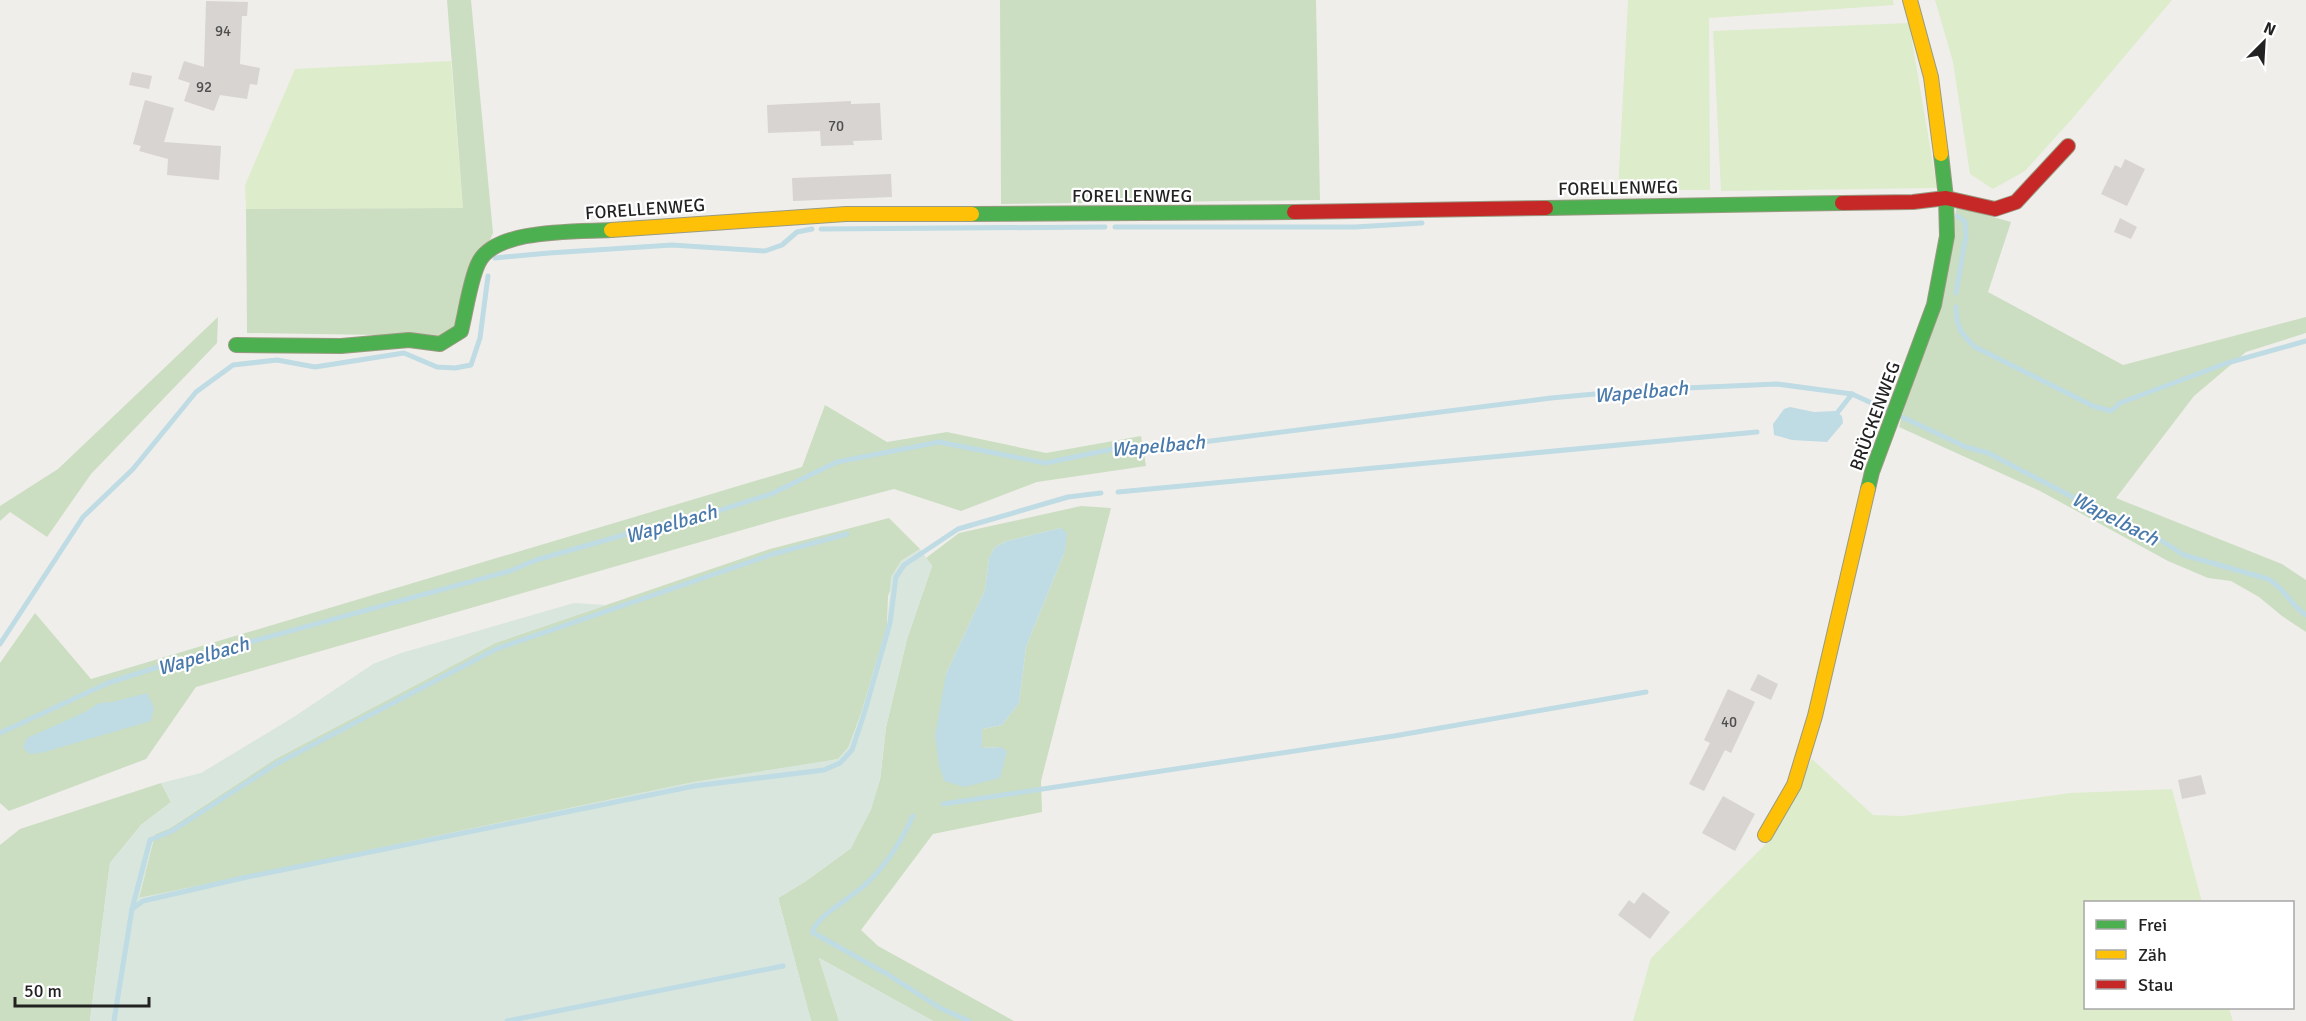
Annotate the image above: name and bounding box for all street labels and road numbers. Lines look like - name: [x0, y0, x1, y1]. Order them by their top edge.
- street label: FORELLENWEG: [1558, 176, 1678, 200]
- street label: FORELLENWEG: [1072, 185, 1192, 207]
- street label: FORELLENWEG: [584, 194, 706, 224]
- street label: BRÜCKENWEG: [1845, 359, 1905, 473]

